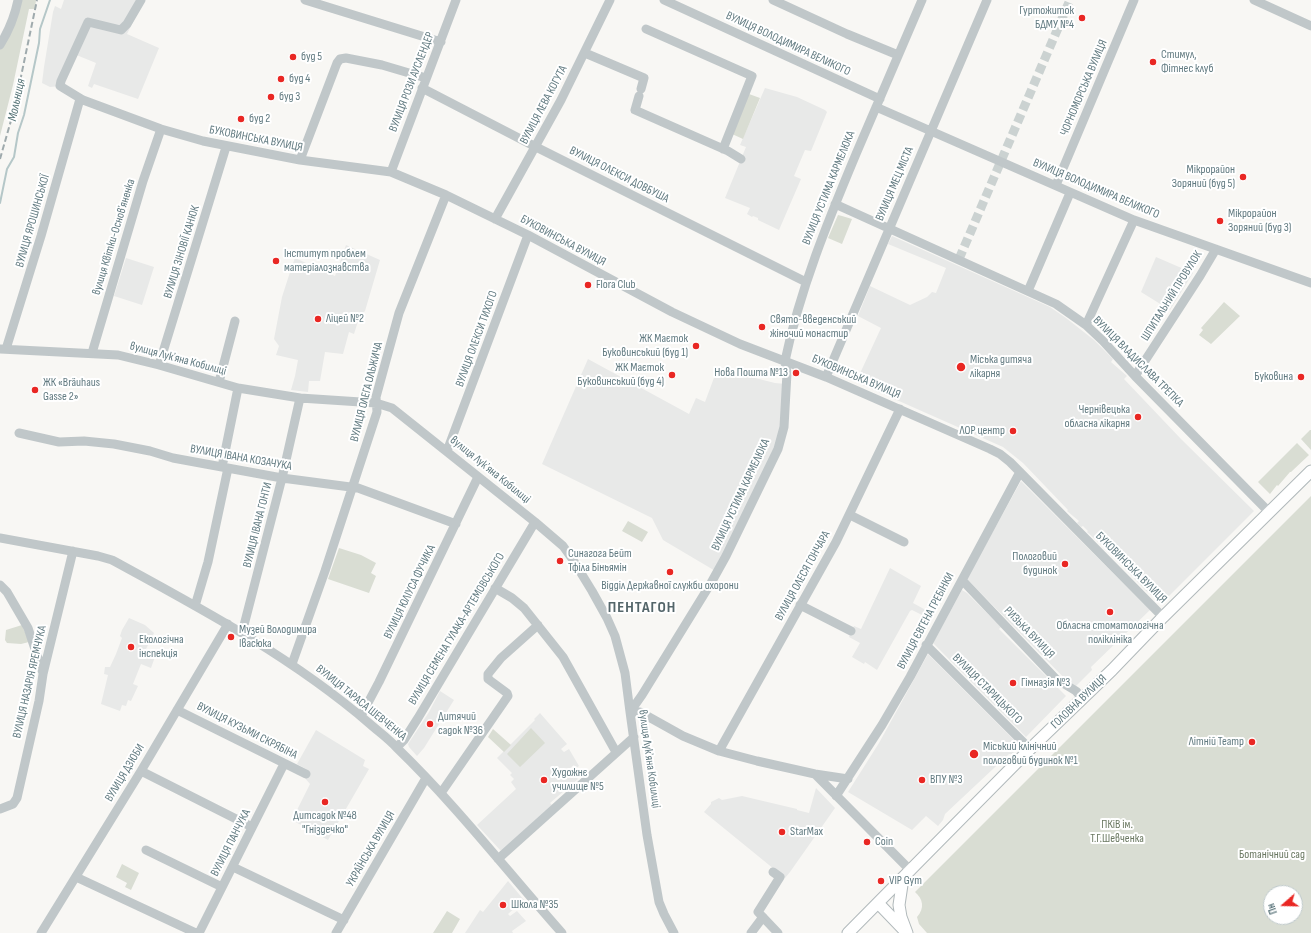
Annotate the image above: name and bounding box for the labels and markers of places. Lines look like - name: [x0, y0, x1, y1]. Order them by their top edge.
- place label: Гуртожиток БДМУ №4: [1019, 4, 1074, 32]
- marker: Гуртожиток БДМУ №4: [1077, 13, 1087, 23]
- place label: Стимул, Фітнес клуб: [1161, 48, 1213, 76]
- place label: буд 5: [301, 50, 322, 64]
- marker: буд 5: [288, 52, 298, 62]
- marker: Стимул, Фітнес клуб: [1148, 57, 1158, 67]
- place label: буд 4: [289, 72, 310, 86]
- marker: буд 4: [276, 74, 286, 84]
- place label: буд 3: [279, 90, 300, 104]
- marker: буд 3: [266, 92, 276, 102]
- place label: буд 2: [249, 112, 270, 126]
- marker: буд 2: [236, 114, 246, 124]
- place label: Мікрорайон Зоряний (буд 5): [1172, 163, 1235, 191]
- marker: Мікрорайон Зоряний (буд 5): [1238, 172, 1248, 182]
- place label: Мікрорайон Зоряний (буд 3): [1228, 207, 1291, 235]
- marker: Мікрорайон Зоряний (буд 3): [1215, 216, 1225, 226]
- place label: Інститут проблем матеріалознавства: [284, 247, 369, 275]
- marker: Інститут проблем матеріалознавства: [271, 256, 281, 266]
- place label: Flora Club: [596, 278, 636, 292]
- marker: Flora Club: [583, 280, 593, 290]
- place label: Ліцей №2: [326, 312, 364, 326]
- place label: Свято-введенський жіночий монастир: [770, 313, 856, 341]
- marker: Ліцей №2: [313, 314, 323, 324]
- marker: Свято-введенський жіночий монастир: [757, 322, 767, 332]
- place label: ЖК Маєток Буковинський (буд 1): [602, 332, 688, 360]
- marker: ЖК Маєток Буковинський (буд 1): [691, 341, 701, 351]
- place label: Міська дитяча лікарня: [970, 353, 1032, 381]
- place label: ЖК Маєток Буковинський (буд 4): [577, 361, 664, 389]
- marker: Міська дитяча лікарня: [955, 361, 967, 373]
- place label: Нова Пошта №13: [714, 366, 788, 380]
- marker: Нова Пошта №13: [791, 368, 801, 378]
- marker: ЖК Маєток Буковинський (буд 4): [667, 370, 677, 380]
- place label: Буковина: [1254, 370, 1293, 384]
- marker: Буковина: [1296, 372, 1306, 382]
- place label: ЖК «Bräuhaus Gasse 2»: [43, 376, 100, 404]
- marker: ЖК «Bräuhaus Gasse 2»: [30, 385, 40, 395]
- place label: Чернівецька обласна лікарня: [1065, 403, 1130, 431]
- marker: Чернівецька обласна лікарня: [1133, 412, 1143, 422]
- place label: ЛОР центр: [960, 424, 1005, 438]
- marker: ЛОР центр: [1008, 426, 1018, 436]
- place label: Синагога Бейт Тфіла Біньямін: [568, 547, 632, 575]
- place label: Пологовий будинок: [1012, 550, 1057, 578]
- marker: Синагога Бейт Тфіла Біньямін: [555, 556, 565, 566]
- marker: Пологовий будинок: [1060, 559, 1070, 569]
- marker: Відділ Державної служби охорони: [665, 567, 675, 577]
- place label: Відділ Державної служби охорони: [601, 579, 739, 593]
- marker: Обласна стоматологічна поліклініка: [1105, 607, 1115, 617]
- place label: Обласна стоматологічна поліклініка: [1056, 619, 1164, 647]
- place label: Музей Володимира Івасюка: [239, 623, 317, 651]
- marker: Музей Володимира Івасюка: [226, 632, 236, 642]
- place label: Екологічна інспекція: [139, 633, 184, 661]
- marker: Екологічна інспекція: [126, 642, 136, 652]
- place label: Гімназія №3: [1021, 676, 1070, 690]
- marker: Гімназія №3: [1008, 678, 1018, 688]
- place label: Дитячий садок №36: [438, 710, 483, 738]
- marker: Дитячий садок №36: [425, 719, 435, 729]
- place label: Літній Театр: [1189, 735, 1244, 749]
- marker: Літній Театр: [1247, 737, 1257, 747]
- place label: Міський клінічний пологовий будинок №1: [983, 740, 1078, 768]
- marker: Міський клінічний пологовий будинок №1: [968, 748, 980, 760]
- place label: Художнє училище №5: [552, 766, 604, 794]
- place label: ВПУ №3: [930, 773, 962, 787]
- marker: Художнє училище №5: [539, 775, 549, 785]
- marker: ВПУ №3: [917, 775, 927, 785]
- marker: Дитсадок №48 "Гніздечко": [320, 797, 330, 807]
- place label: Дитсадок №48 "Гніздечко": [293, 809, 357, 837]
- place label: StarMax: [790, 825, 823, 839]
- marker: StarMax: [777, 827, 787, 837]
- place label: Coin: [875, 835, 893, 849]
- marker: Coin: [862, 837, 872, 847]
- place label: VIP Gym: [889, 874, 922, 888]
- marker: VIP Gym: [876, 876, 886, 886]
- place label: Школа №35: [511, 898, 558, 912]
- marker: Школа №35: [498, 900, 508, 910]

